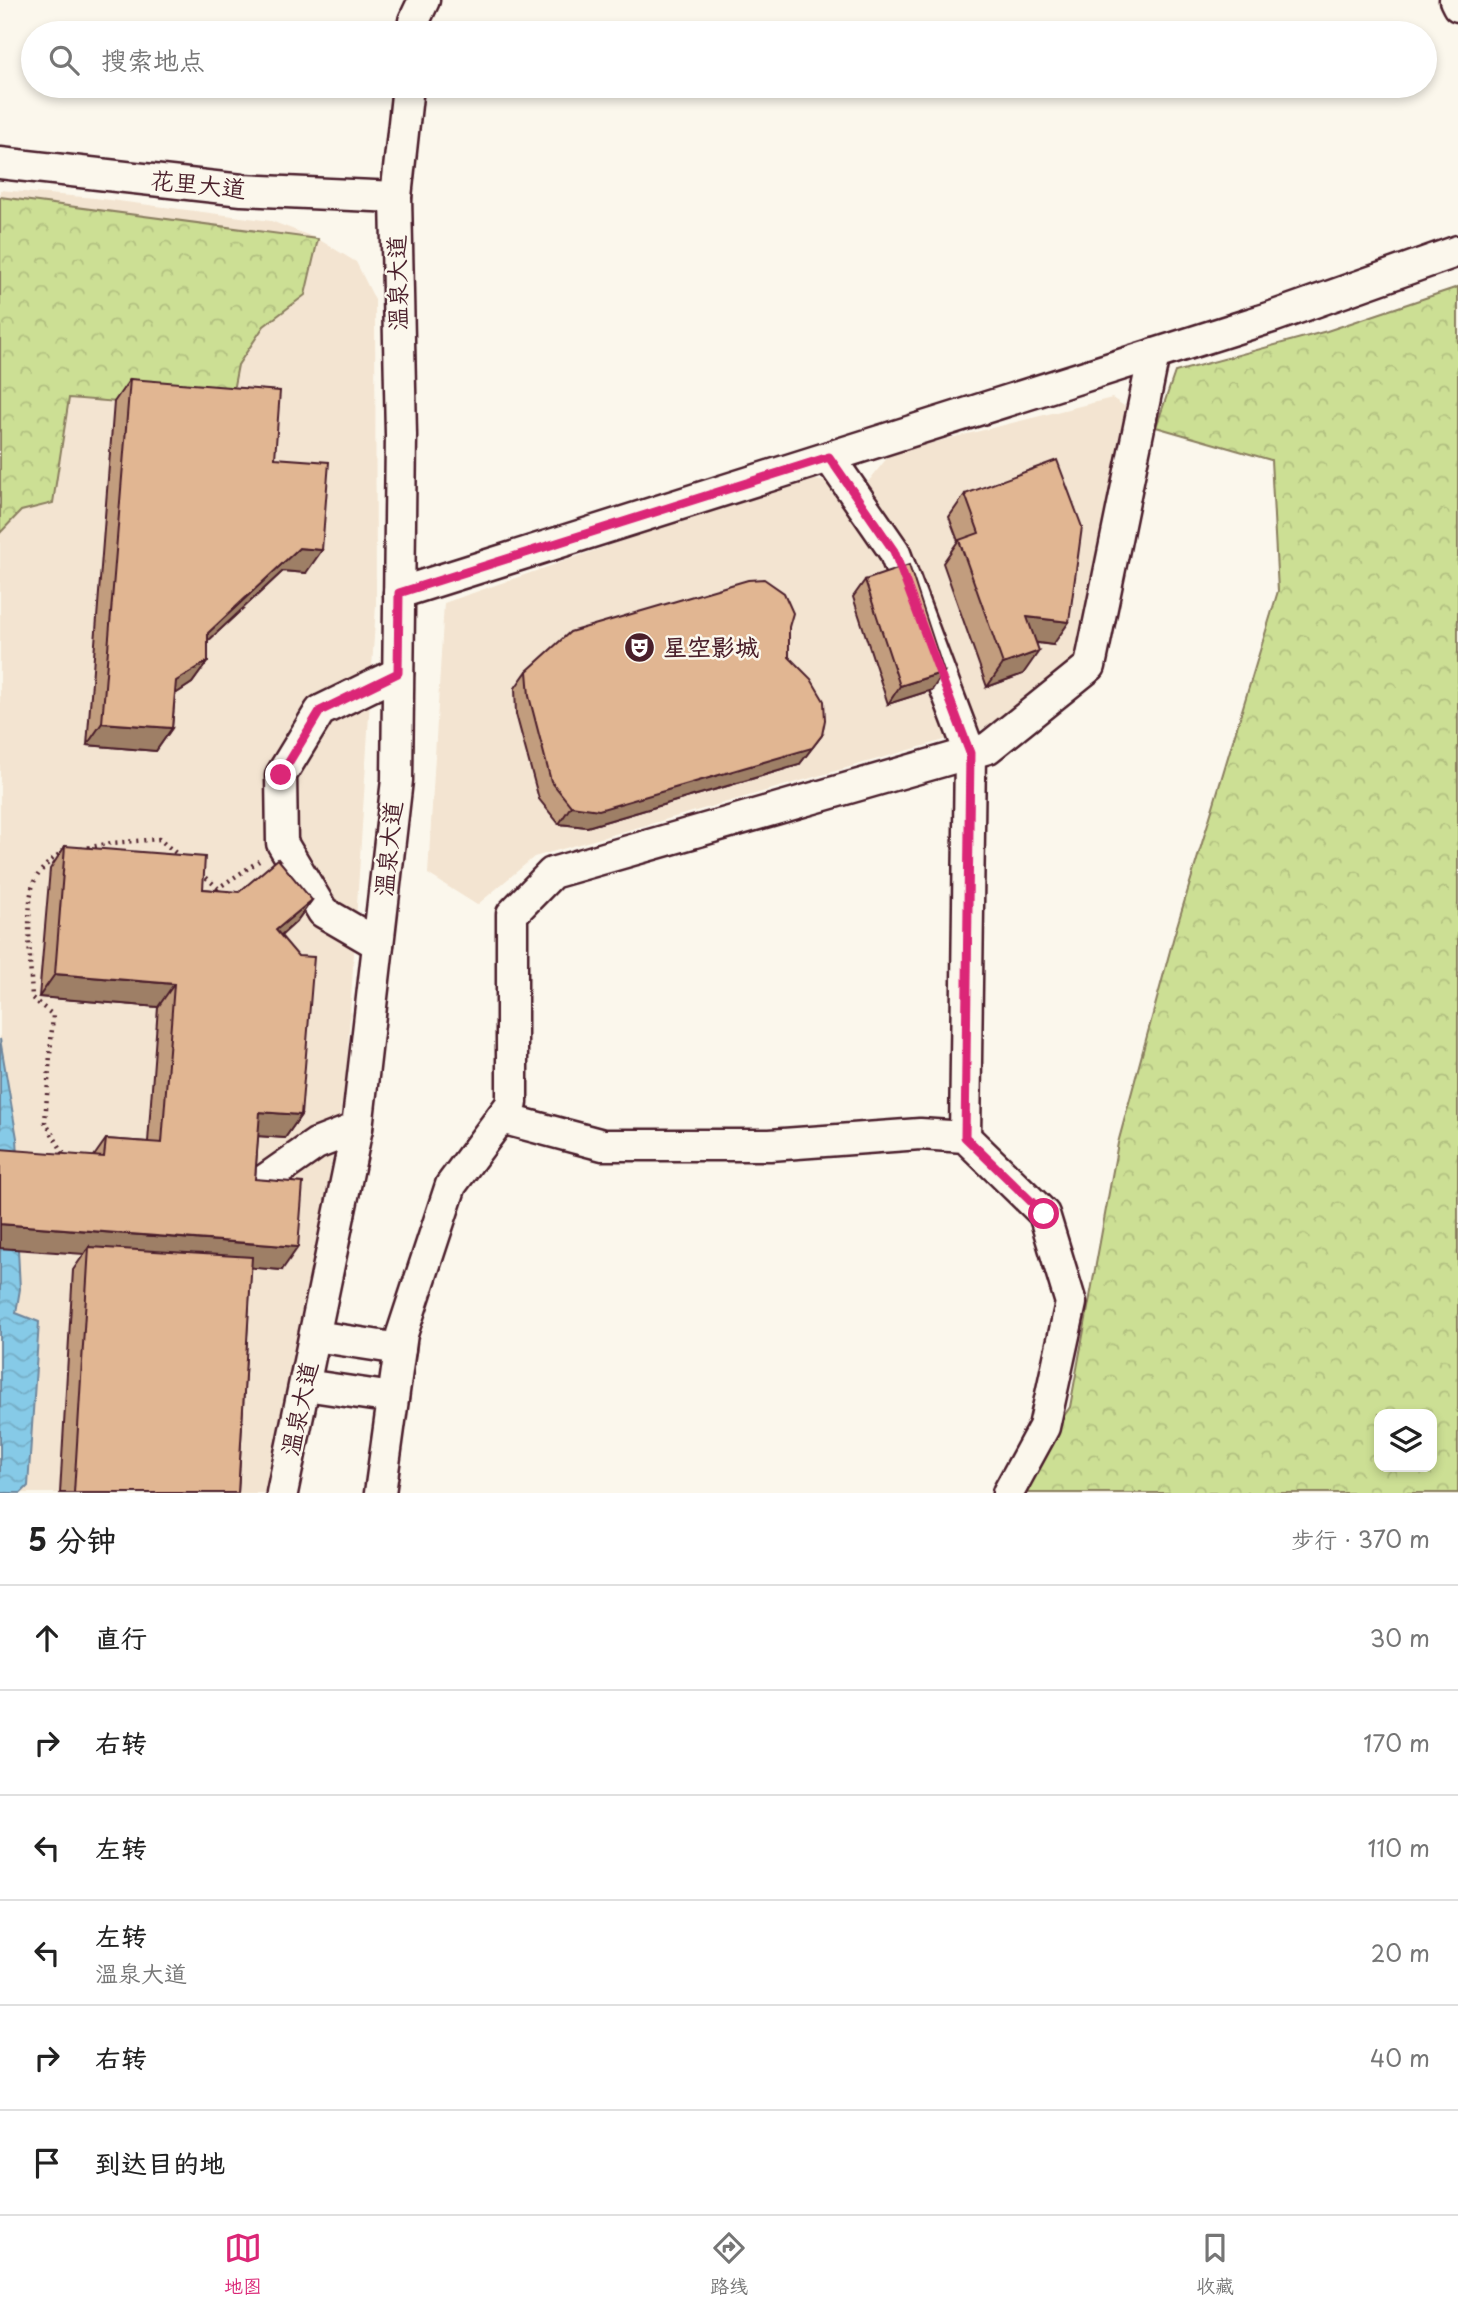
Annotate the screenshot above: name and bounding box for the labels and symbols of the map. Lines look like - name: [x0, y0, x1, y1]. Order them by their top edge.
- street label: 花里大道: [149, 160, 248, 206]
- street label: 温泉大道: [377, 235, 415, 331]
- place label: 星空影城: [663, 628, 759, 664]
- theatre icon: 星空影城: [623, 631, 657, 665]
- route end: [265, 759, 296, 790]
- street label: 温泉大道: [364, 799, 410, 898]
- route start: [1028, 1198, 1059, 1229]
- street label: 温泉大道: [270, 1358, 326, 1459]

